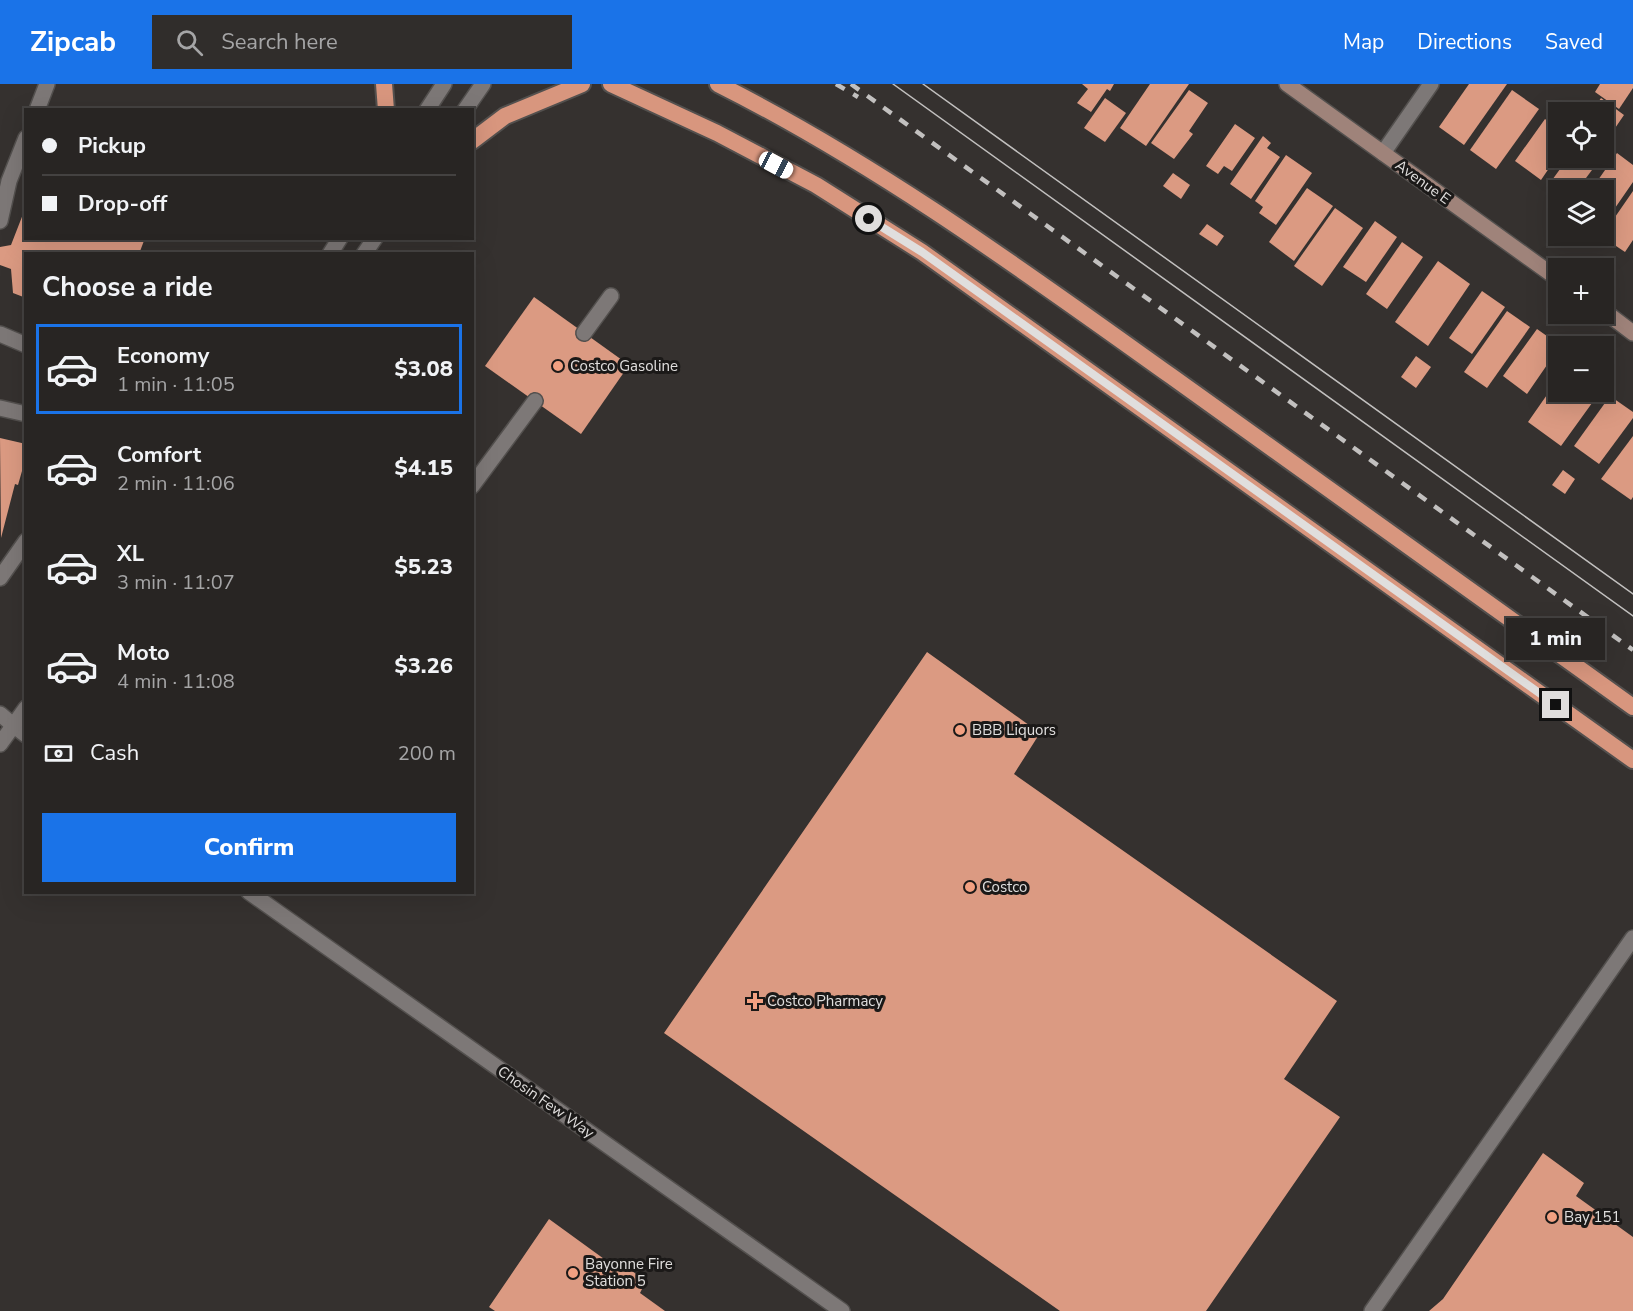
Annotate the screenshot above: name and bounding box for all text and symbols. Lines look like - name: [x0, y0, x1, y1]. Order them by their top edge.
- search box: [152, 15, 572, 69]
- text: Zipcab: [30, 23, 116, 61]
- icon: search: [173, 26, 206, 59]
- text: Search here: [221, 27, 338, 57]
- text: Map: [1343, 28, 1384, 56]
- text: Directions: [1417, 28, 1512, 56]
- text: Saved: [1545, 28, 1603, 56]
- map controls: [1548, 102, 1614, 402]
- button: locate: [1548, 102, 1614, 168]
- text: Pickup: [78, 131, 146, 161]
- car: [756, 149, 796, 181]
- street label: Avenue E: [1391, 155, 1455, 209]
- button: layers: [1548, 180, 1614, 246]
- text: Drop-off: [78, 189, 167, 219]
- route start: [855, 205, 882, 232]
- button: +: [1548, 258, 1614, 324]
- text: Choose a ride: [42, 269, 213, 306]
- button: −: [1548, 336, 1614, 402]
- text: Economy: [117, 341, 209, 371]
- icon: car: [45, 342, 99, 396]
- text: $3.08: [394, 354, 453, 384]
- place label: Costco Gasoline: [570, 356, 678, 376]
- marker: Costco Gasoline: [551, 359, 565, 373]
- text: 1 min · 11:05: [117, 371, 235, 398]
- text: Comfort: [117, 440, 201, 470]
- icon: car: [45, 441, 99, 495]
- text: $4.15: [394, 453, 453, 483]
- text: 2 min · 11:06: [117, 470, 235, 497]
- text: XL: [117, 539, 144, 569]
- icon: car: [45, 540, 99, 594]
- text: $5.23: [394, 552, 453, 582]
- text: 3 min · 11:07: [117, 569, 235, 596]
- callout: 1 min: [1506, 618, 1606, 660]
- text: 1 min: [1529, 625, 1582, 652]
- text: Moto: [117, 638, 170, 668]
- icon: car: [45, 639, 99, 693]
- text: $3.26: [394, 651, 453, 681]
- text: 4 min · 11:08: [117, 668, 235, 695]
- route end: [1542, 691, 1569, 718]
- place label: BBB Liquors: [972, 720, 1056, 740]
- marker: BBB Liquors: [953, 723, 967, 737]
- icon: cash: [42, 737, 75, 770]
- text: Cash: [90, 738, 139, 768]
- text: 200 m: [398, 740, 456, 767]
- button: Confirm: [42, 813, 456, 882]
- place label: Costco: [982, 877, 1027, 897]
- marker: Costco: [963, 880, 977, 894]
- place label: Costco Pharmacy: [767, 991, 883, 1011]
- marker: Costco Pharmacy: [748, 994, 762, 1008]
- street label: Chosin Few Way: [494, 1061, 598, 1143]
- place label: Bay 151: [1564, 1207, 1621, 1227]
- marker: Bay 151: [1545, 1210, 1559, 1224]
- place label: Bayonne Fire Station 5: [585, 1254, 673, 1291]
- marker: Bayonne Fire Station 5: [566, 1266, 580, 1280]

